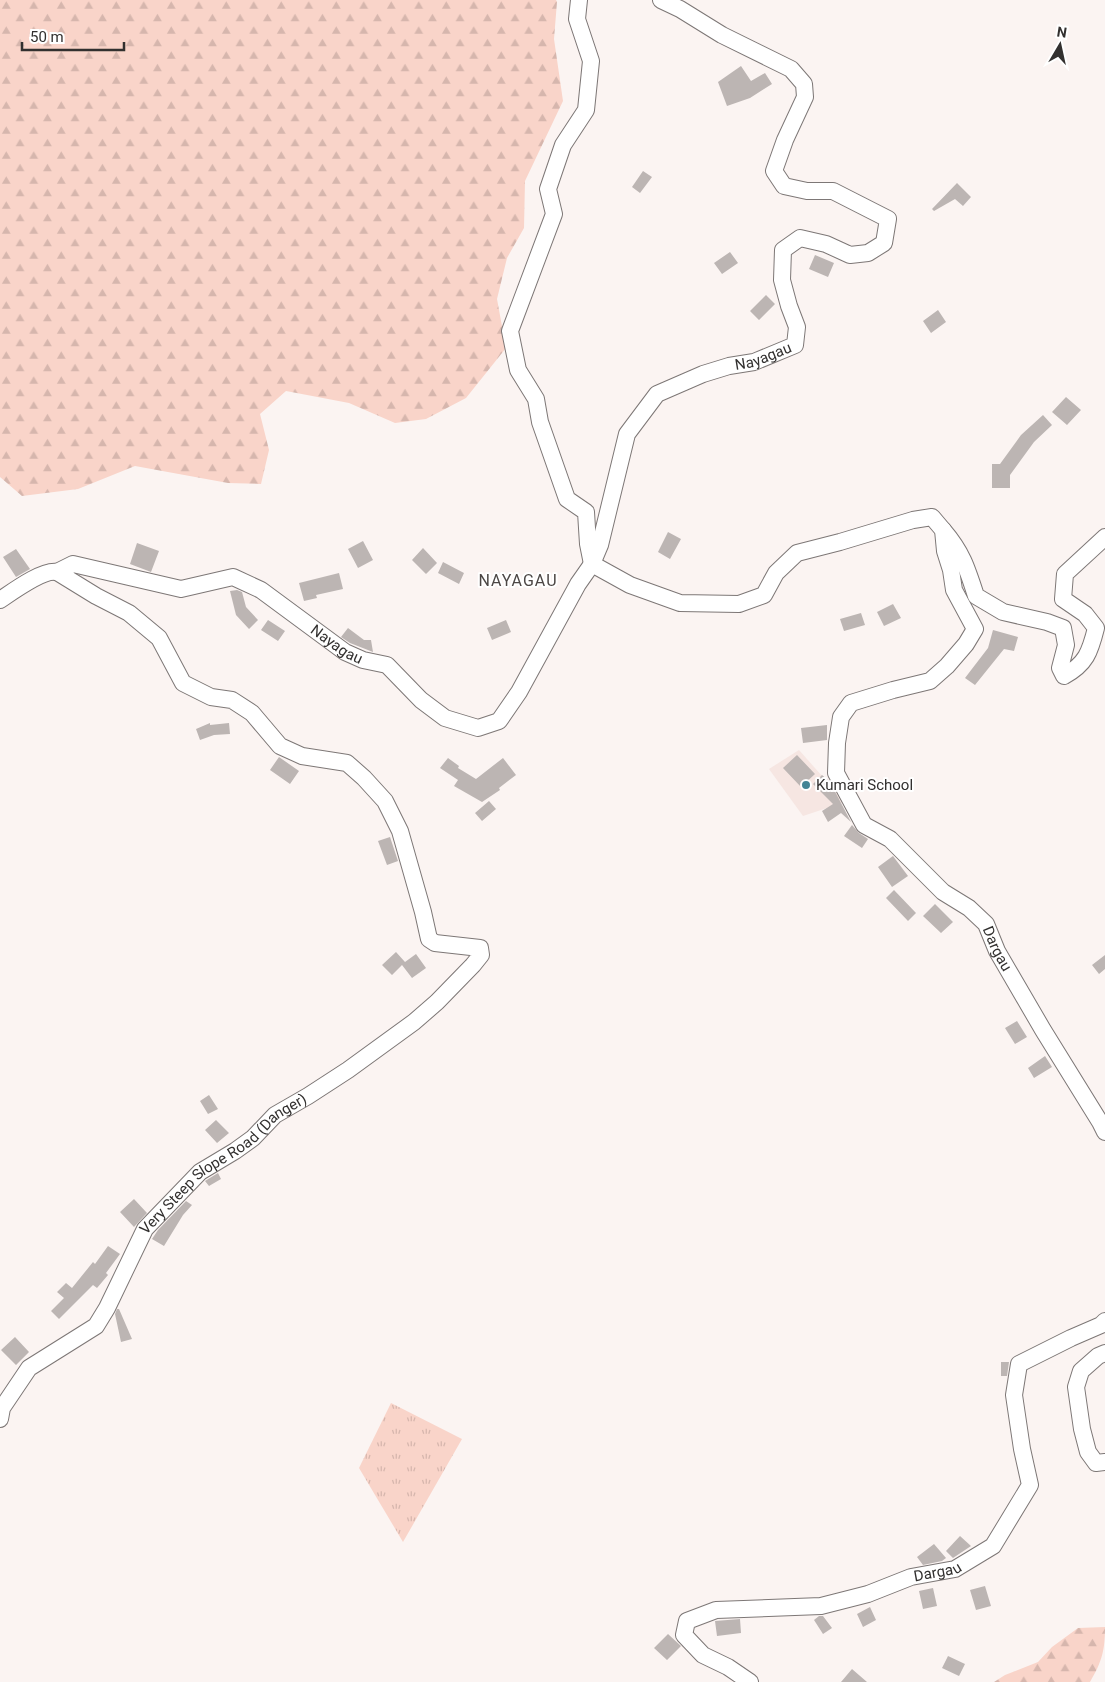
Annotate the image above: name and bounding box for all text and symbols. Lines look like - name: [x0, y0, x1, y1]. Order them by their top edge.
- scale bar: [22, 20, 125, 52]
- north arrow: [1035, 20, 1085, 70]
- text: N: [1056, 23, 1068, 41]
- text: 50 m: [30, 28, 64, 46]
- street label: Nayagau: [734, 338, 794, 374]
- district label: NAYAGAU: [478, 571, 558, 590]
- street label: Nayagau: [307, 621, 366, 668]
- place label: Kumari School: [816, 776, 913, 794]
- marker: Kumari School: [800, 779, 812, 791]
- street label: Dargau: [979, 924, 1016, 974]
- street label: Very Steep Slope Road (Danger): [136, 1090, 310, 1238]
- street label: Dargau: [912, 1558, 965, 1585]

